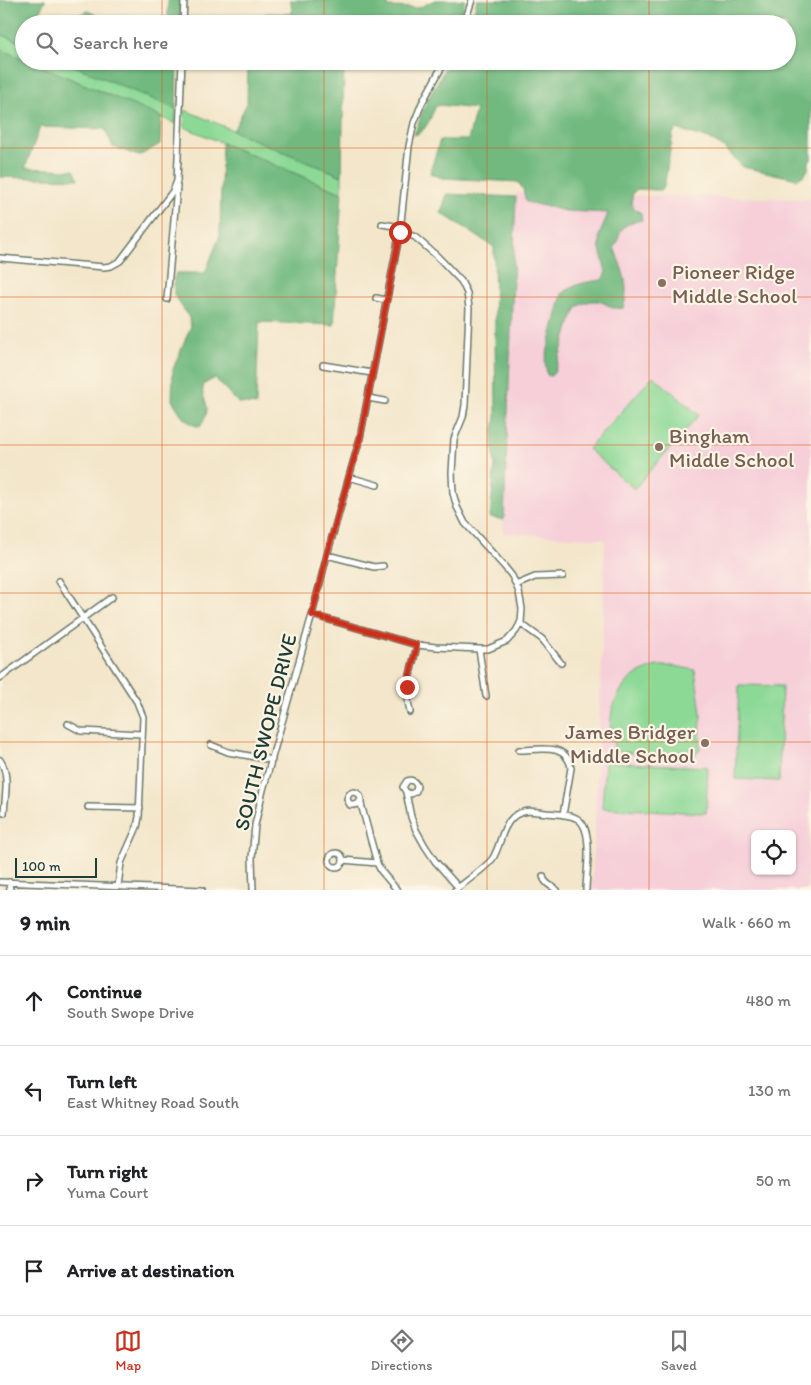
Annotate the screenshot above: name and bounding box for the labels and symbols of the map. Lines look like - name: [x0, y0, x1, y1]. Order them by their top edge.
- route start: [389, 221, 412, 244]
- place label: Pioneer Ridge Middle School: [672, 259, 797, 308]
- marker: Pioneer Ridge Middle School: [656, 277, 668, 289]
- place label: Bingham Middle School: [669, 423, 794, 472]
- marker: Bingham Middle School: [653, 441, 665, 453]
- street label: SOUTH SWOPE DRIVE: [228, 631, 302, 833]
- route end: [396, 676, 419, 699]
- place label: James Bridger Middle School: [565, 719, 696, 768]
- marker: James Bridger Middle School: [699, 737, 711, 749]
- scale bar: [15, 855, 98, 878]

